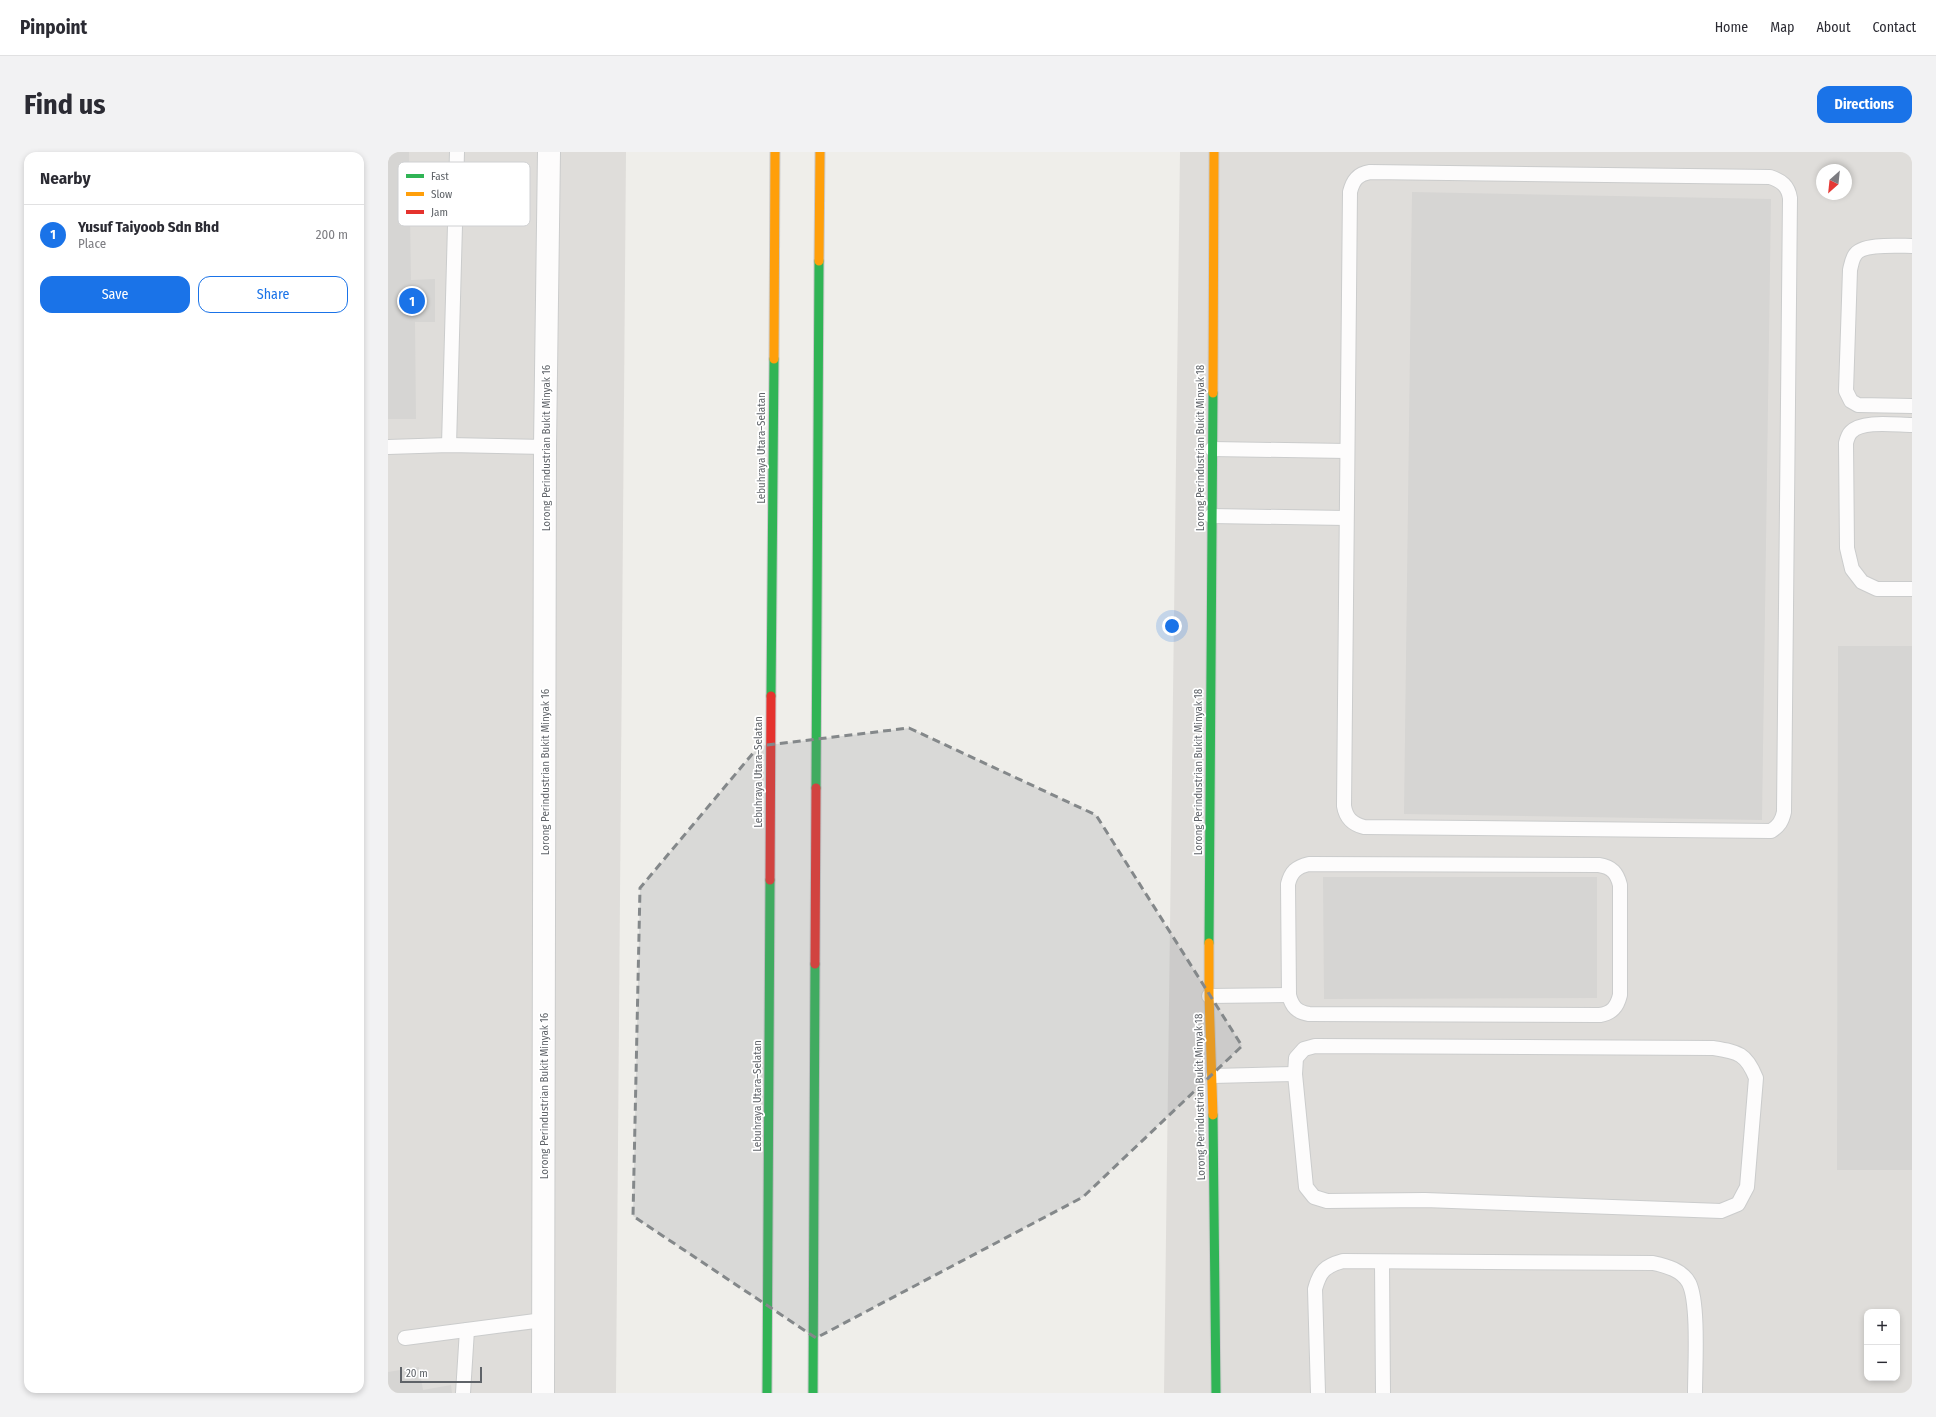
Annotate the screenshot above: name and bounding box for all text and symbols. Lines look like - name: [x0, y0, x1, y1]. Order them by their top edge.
- text: Pinpoint: [20, 16, 87, 39]
- text: Home: [1715, 19, 1748, 36]
- text: Map: [1770, 19, 1794, 36]
- text: About: [1816, 19, 1851, 36]
- text: Contact: [1873, 19, 1916, 36]
- button: Directions: [1817, 86, 1912, 123]
- text: Find us: [24, 88, 106, 121]
- legend: [398, 162, 530, 226]
- north arrow: [1816, 164, 1852, 200]
- text: Nearby: [40, 168, 91, 189]
- text: Fast: [431, 170, 449, 183]
- text: Slow: [431, 188, 452, 201]
- text: Jam: [431, 206, 448, 219]
- text: Yusuf Taiyoob Sdn Bhd: [78, 218, 219, 236]
- text: 1: [50, 227, 56, 242]
- text: 200 m: [316, 227, 348, 242]
- text: Place: [78, 236, 106, 251]
- button: Save: [40, 276, 190, 313]
- button: Share: [198, 276, 348, 313]
- pin: 1: [399, 286, 425, 316]
- street label: Lorong Perindustrian Bukit Minyak 16: [540, 364, 553, 531]
- street label: Lorong Perindustrian Bukit Minyak 18: [1194, 364, 1207, 531]
- street label: Lebuhraya Utara–Selatan: [755, 392, 768, 504]
- your location: [1162, 616, 1182, 636]
- street label: Lorong Perindustrian Bukit Minyak 16: [539, 688, 552, 855]
- street label: Lorong Perindustrian Bukit Minyak 18: [1192, 688, 1205, 855]
- street label: Lebuhraya Utara–Selatan: [752, 716, 765, 828]
- street label: Lorong Perindustrian Bukit Minyak 16: [538, 1012, 551, 1179]
- street label: Lorong Perindustrian Bukit Minyak 18: [1192, 1013, 1208, 1180]
- street label: Lebuhraya Utara–Selatan: [751, 1040, 764, 1152]
- map controls: [1864, 1309, 1900, 1381]
- button: +: [1864, 1309, 1900, 1345]
- button: −: [1864, 1345, 1900, 1381]
- scale bar: [400, 1365, 482, 1384]
- text: 20 m: [406, 1367, 428, 1380]

